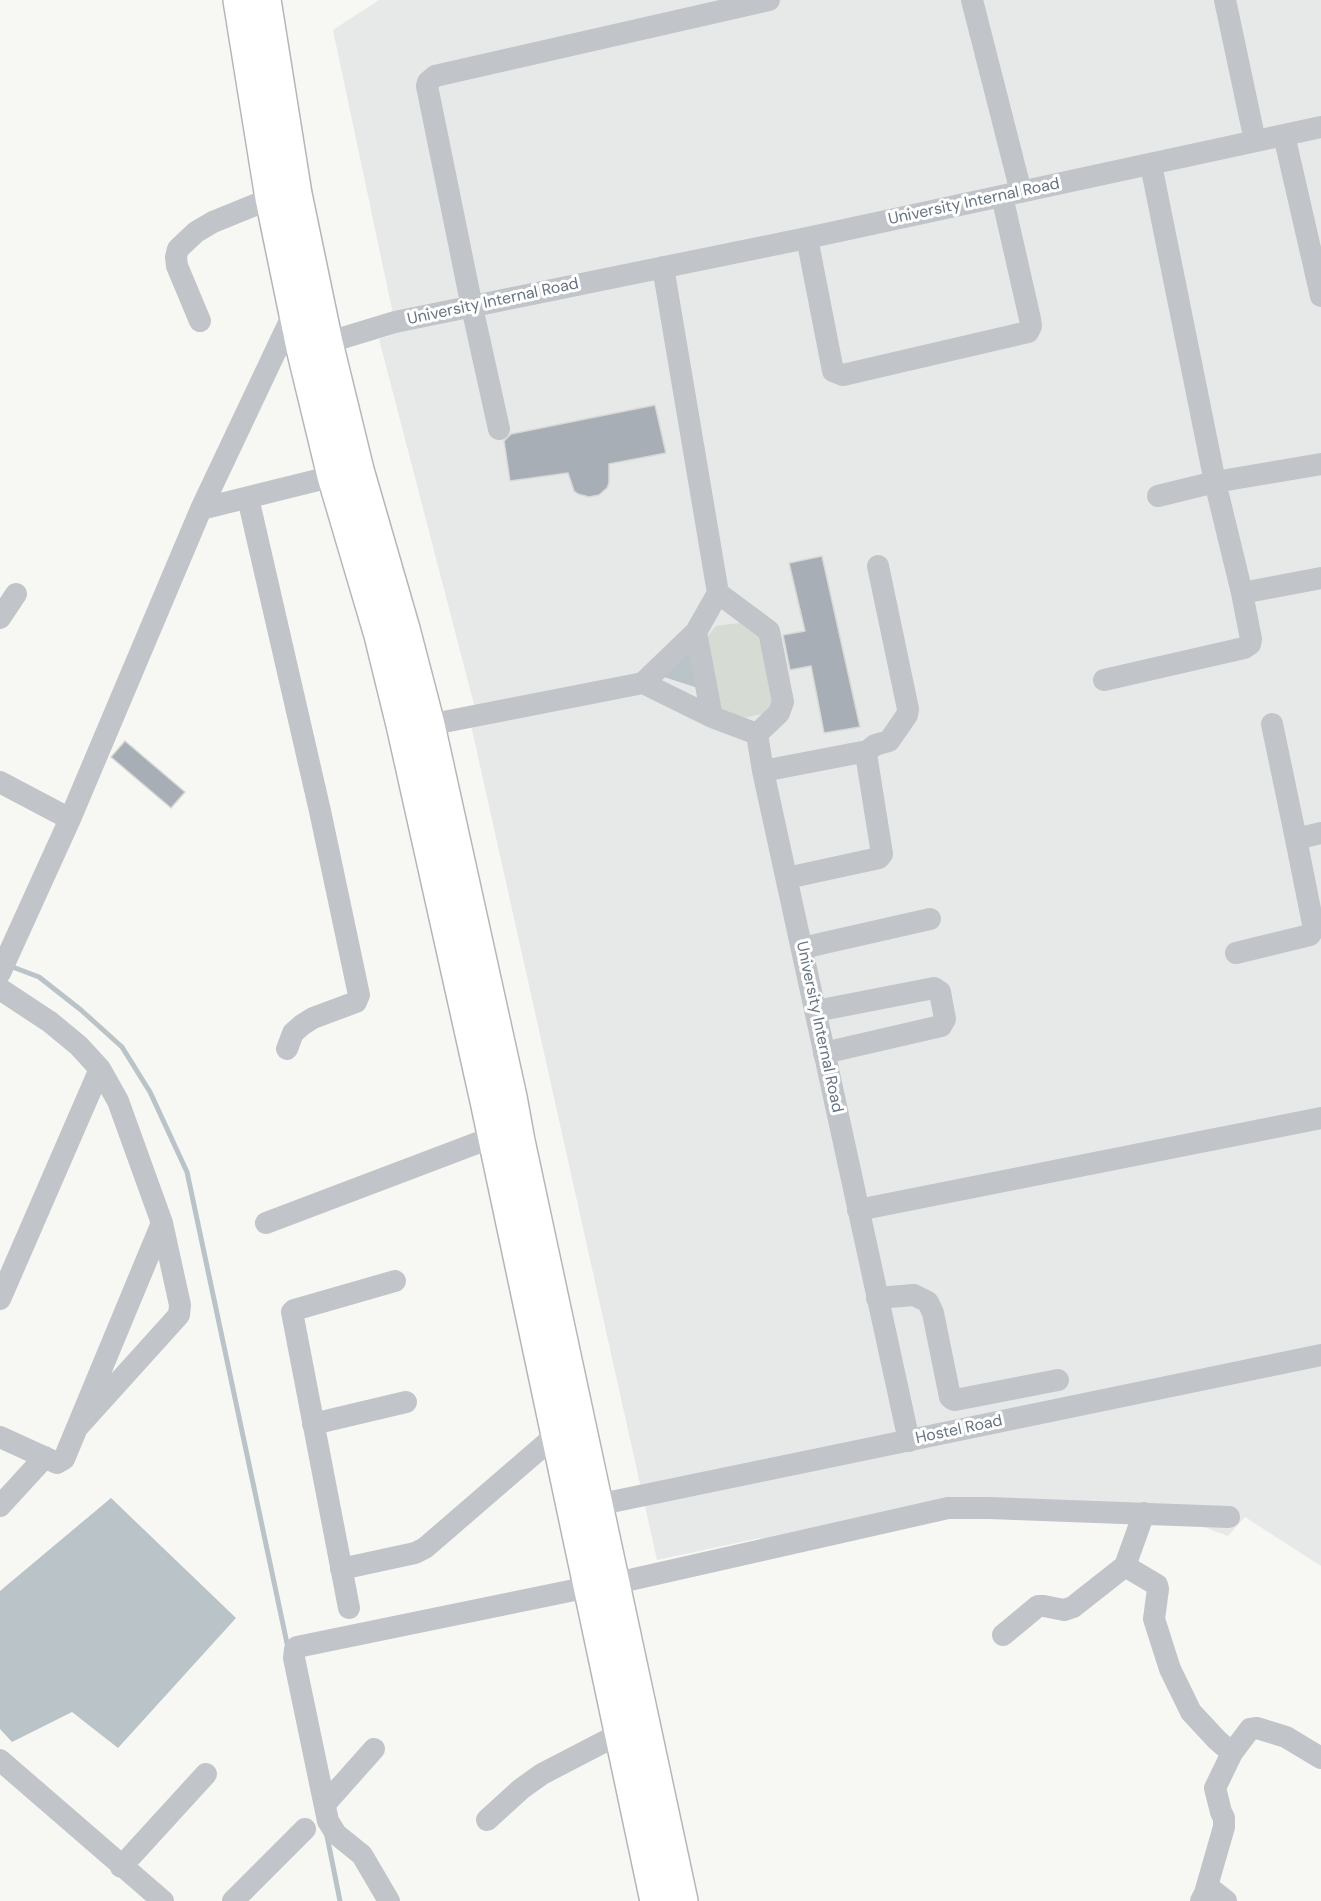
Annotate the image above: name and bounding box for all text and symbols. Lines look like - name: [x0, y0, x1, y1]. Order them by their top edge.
- street label: University Internal Road: [887, 174, 1061, 230]
- street label: University Internal Road: [406, 274, 580, 330]
- street label: University Internal Road: [791, 940, 847, 1114]
- street label: Hostel Road: [914, 1411, 1004, 1449]

